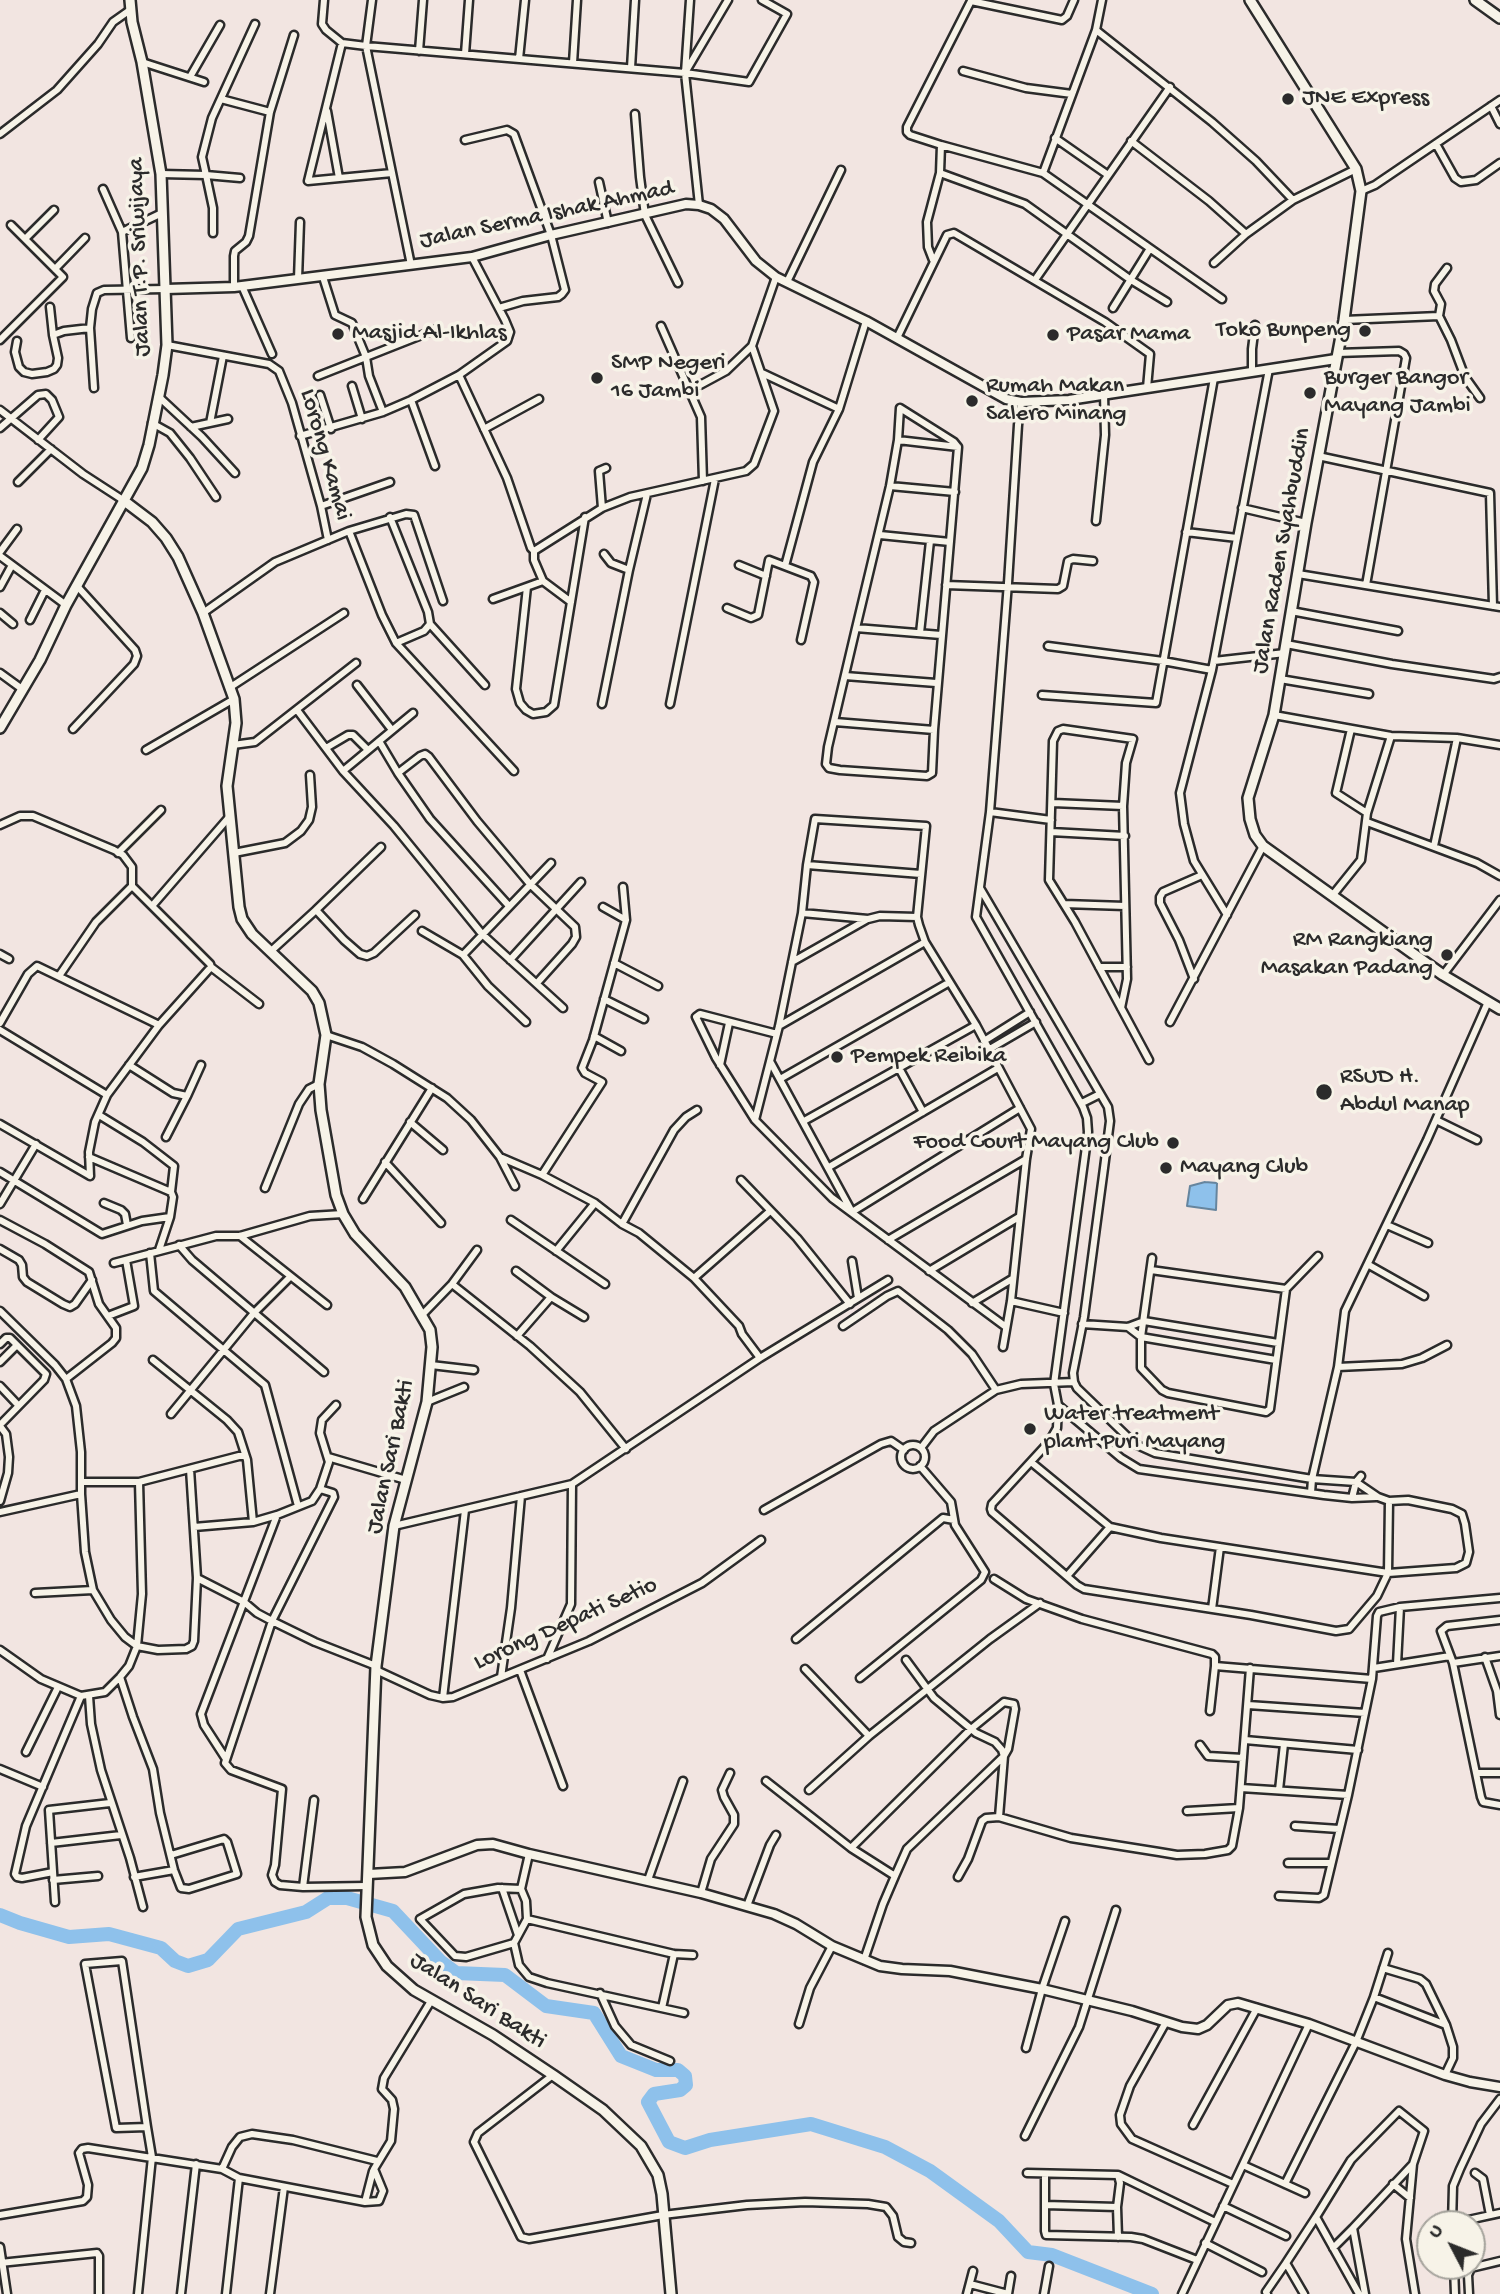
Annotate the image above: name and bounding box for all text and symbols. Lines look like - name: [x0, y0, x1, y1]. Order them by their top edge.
- place label: JNE Express: [1302, 85, 1429, 113]
- marker: JNE Express: [1280, 91, 1296, 107]
- street label: Jalan T.P. Sriwijaya: [123, 157, 159, 357]
- street label: Jalan Serma Ishak Ahmad: [418, 175, 676, 257]
- place label: Toko Bunpeng: [1216, 317, 1351, 345]
- place label: Masjid Al-Ikhlas: [352, 320, 507, 348]
- place label: Pasar Mama: [1067, 321, 1190, 349]
- marker: Toko Bunpeng: [1357, 323, 1373, 339]
- marker: Masjid Al-Ikhlas: [330, 326, 346, 342]
- marker: Pasar Mama: [1045, 327, 1061, 343]
- place label: SMP Negeri 16 Jambi: [611, 350, 726, 406]
- place label: Burger Bangor Mayang Jambi: [1324, 365, 1471, 421]
- marker: SMP Negeri 16 Jambi: [589, 370, 605, 386]
- place label: Rumah Makan Salero Minang: [986, 373, 1126, 429]
- marker: Burger Bangor Mayang Jambi: [1302, 385, 1318, 401]
- street label: Lorong Kamai: [292, 386, 356, 524]
- marker: Rumah Makan Salero Minang: [964, 393, 980, 409]
- street label: Jalan Raden Syahbuddin: [1247, 426, 1319, 676]
- place label: RM Rangkiang Masakan Padang: [1261, 927, 1433, 983]
- marker: RM Rangkiang Masakan Padang: [1439, 947, 1455, 963]
- place label: Pempek Reibika: [851, 1043, 1006, 1071]
- marker: Pempek Reibika: [829, 1049, 845, 1065]
- place label: RSUD H. Abdul Manap: [1340, 1064, 1470, 1120]
- marker: RSUD H. Abdul Manap: [1314, 1082, 1334, 1102]
- place label: Food Court Mayang Club: [913, 1129, 1159, 1157]
- marker: Food Court Mayang Club: [1165, 1135, 1181, 1151]
- place label: Mayang Club: [1180, 1154, 1308, 1182]
- marker: Mayang Club: [1158, 1160, 1174, 1176]
- street label: Jalan Sari Bakti: [362, 1377, 422, 1537]
- place label: Water treatment plant Puri Mayang: [1044, 1401, 1225, 1457]
- marker: Water treatment plant Puri Mayang: [1022, 1421, 1038, 1437]
- street label: Lorong Depati Setio: [470, 1572, 662, 1678]
- street label: Jalan Sari Bakti: [403, 1947, 551, 2057]
- north arrow: [1416, 2210, 1486, 2280]
- text: U: [1424, 2220, 1449, 2244]

